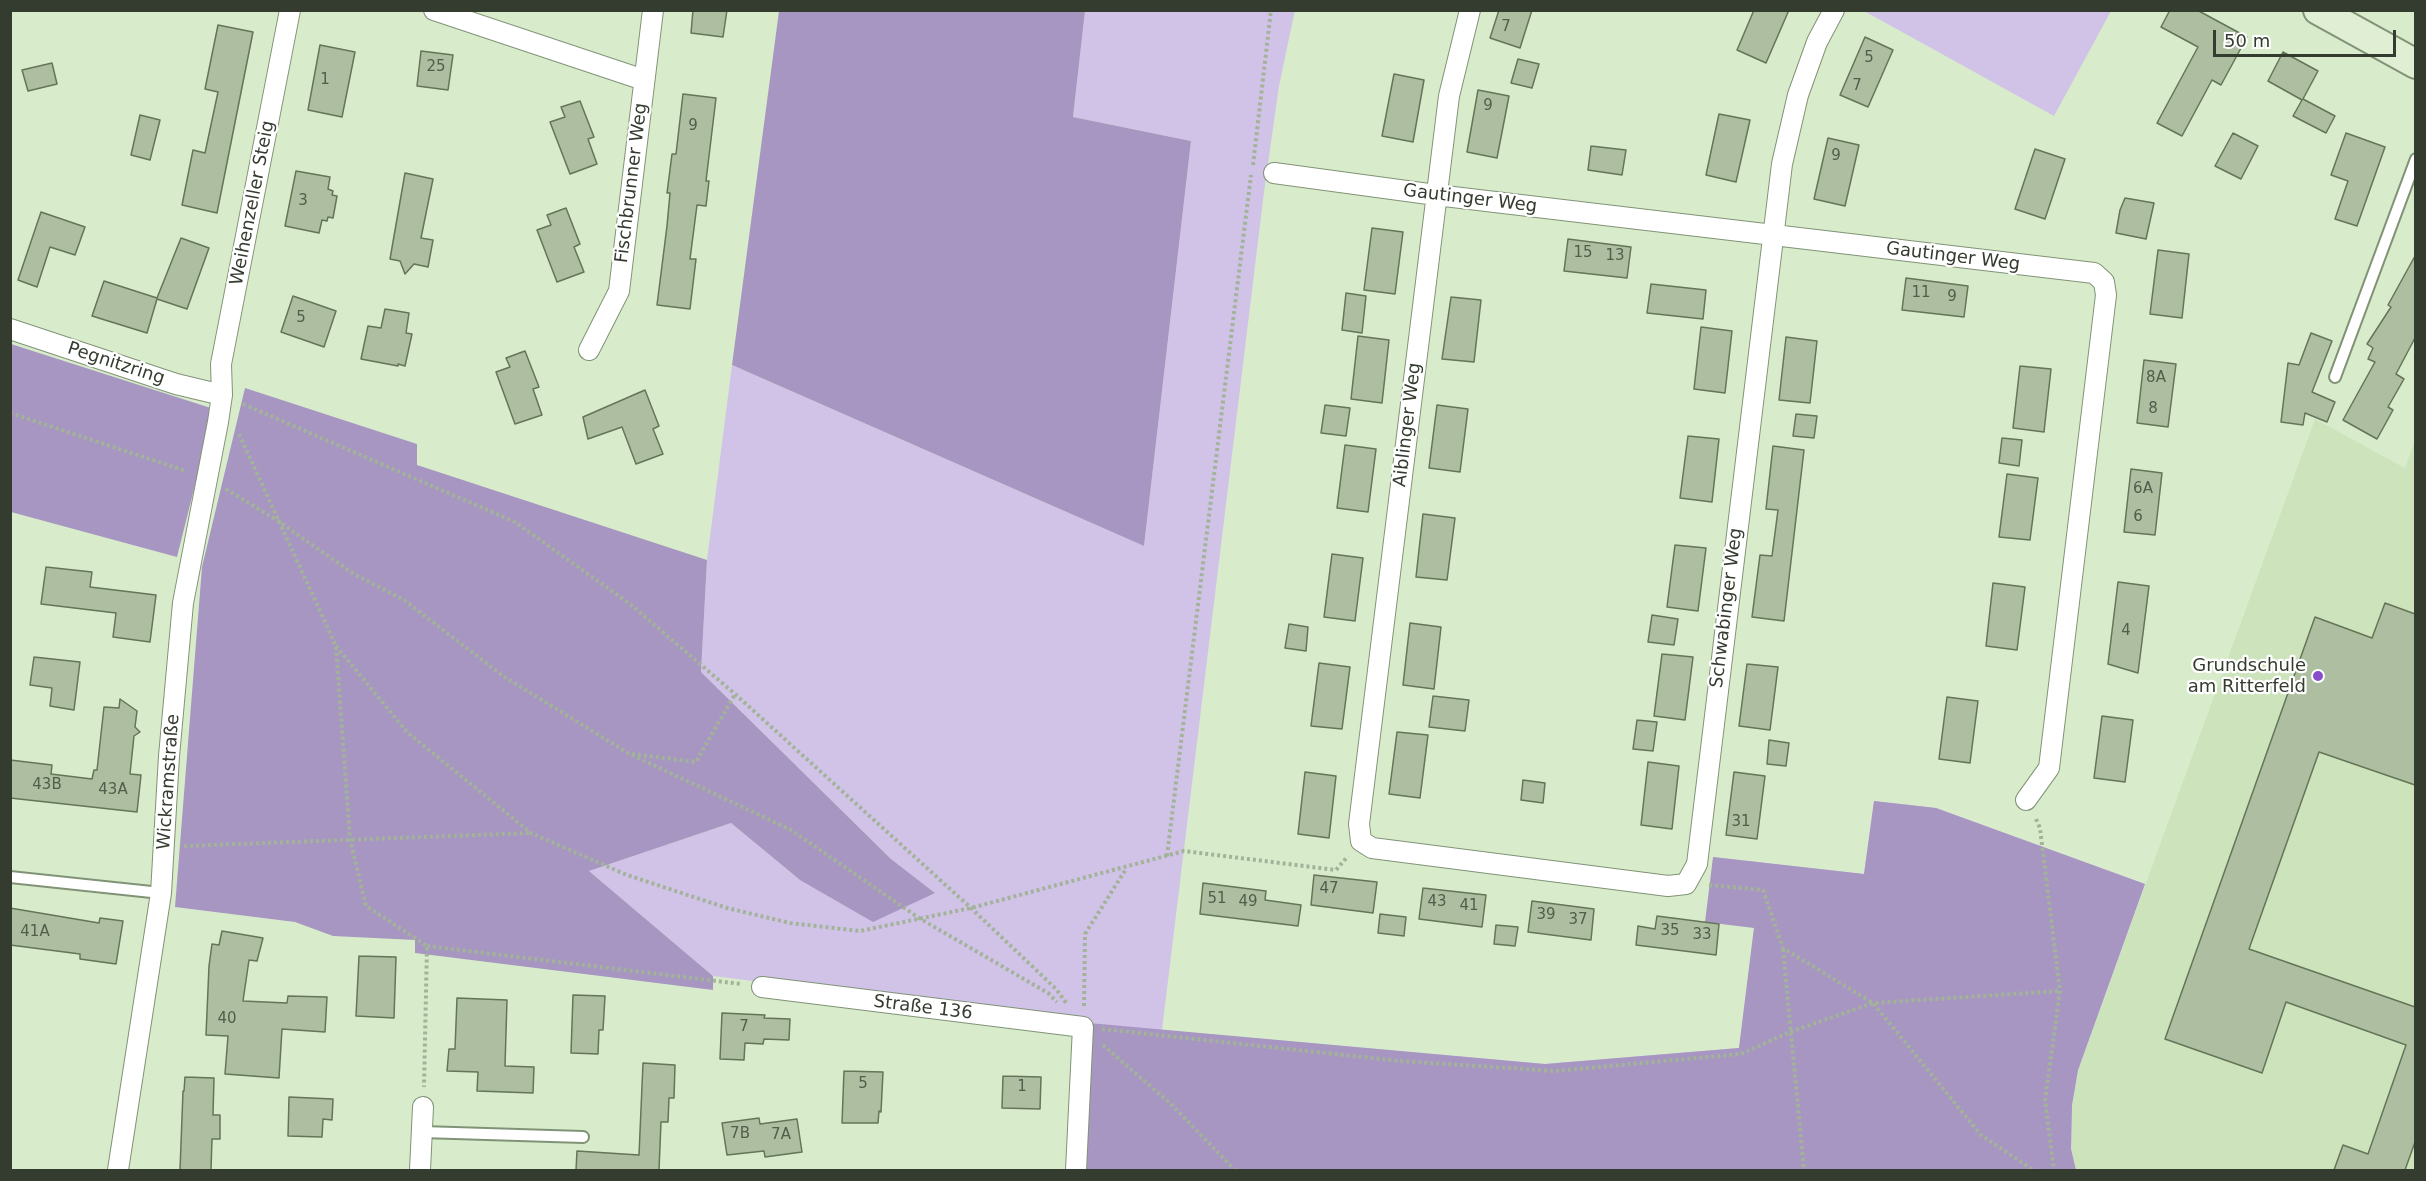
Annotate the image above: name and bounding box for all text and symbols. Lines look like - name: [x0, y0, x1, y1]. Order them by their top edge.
- house number: 7: [1501, 18, 1511, 36]
- scale bar: [2216, 18, 2399, 56]
- text: 50 m: [2224, 30, 2270, 51]
- house number: 5: [1864, 49, 1874, 67]
- house number: 25: [426, 58, 446, 76]
- house number: 1: [320, 71, 330, 89]
- house number: 7: [1852, 77, 1862, 95]
- house number: 9: [1483, 97, 1493, 115]
- street label: Fischbrunner Weg: [611, 102, 653, 264]
- house number: 9: [688, 117, 698, 135]
- street label: Weihenzeller Steig: [226, 119, 280, 287]
- house number: 9: [1831, 147, 1841, 165]
- street label: Gautinger Weg: [1402, 180, 1538, 218]
- house number: 3: [298, 192, 308, 210]
- street label: Gautinger Weg: [1885, 238, 2021, 276]
- house number: 15: [1573, 244, 1593, 262]
- house number: 13: [1605, 247, 1625, 265]
- house number: 11: [1911, 284, 1931, 302]
- house number: 9: [1947, 288, 1957, 306]
- house number: 5: [296, 309, 306, 327]
- street label: Pegnitzring: [65, 338, 167, 390]
- street label: Aiblinger Weg: [1390, 362, 1426, 488]
- house number: 8A: [2146, 369, 2166, 387]
- house number: 8: [2148, 400, 2158, 418]
- house number: 6A: [2133, 480, 2153, 498]
- house number: 6: [2133, 508, 2143, 526]
- street label: Schwabinger Weg: [1706, 527, 1748, 689]
- house number: 4: [2121, 622, 2131, 640]
- place label: Grundschule am Ritterfeld: [2188, 655, 2306, 698]
- marker: Grundschule am Ritterfeld: [2311, 669, 2325, 683]
- street label: Wickramstraße: [153, 713, 185, 851]
- house number: 43B: [32, 776, 62, 794]
- house number: 43A: [98, 781, 128, 799]
- house number: 31: [1731, 813, 1751, 831]
- house number: 47: [1319, 880, 1339, 898]
- house number: 51: [1207, 890, 1227, 908]
- house number: 49: [1238, 893, 1258, 911]
- house number: 43: [1427, 893, 1447, 911]
- house number: 41: [1459, 897, 1479, 915]
- house number: 39: [1536, 906, 1556, 924]
- house number: 37: [1568, 911, 1588, 929]
- house number: 35: [1660, 922, 1680, 940]
- house number: 41A: [20, 923, 50, 941]
- house number: 33: [1692, 926, 1712, 944]
- street label: Straße 136: [872, 991, 974, 1025]
- house number: 40: [217, 1010, 237, 1028]
- house number: 7: [739, 1018, 749, 1036]
- house number: 5: [858, 1075, 868, 1093]
- house number: 1: [1017, 1078, 1027, 1096]
- house number: 7B: [730, 1125, 750, 1143]
- house number: 7A: [771, 1126, 791, 1144]

